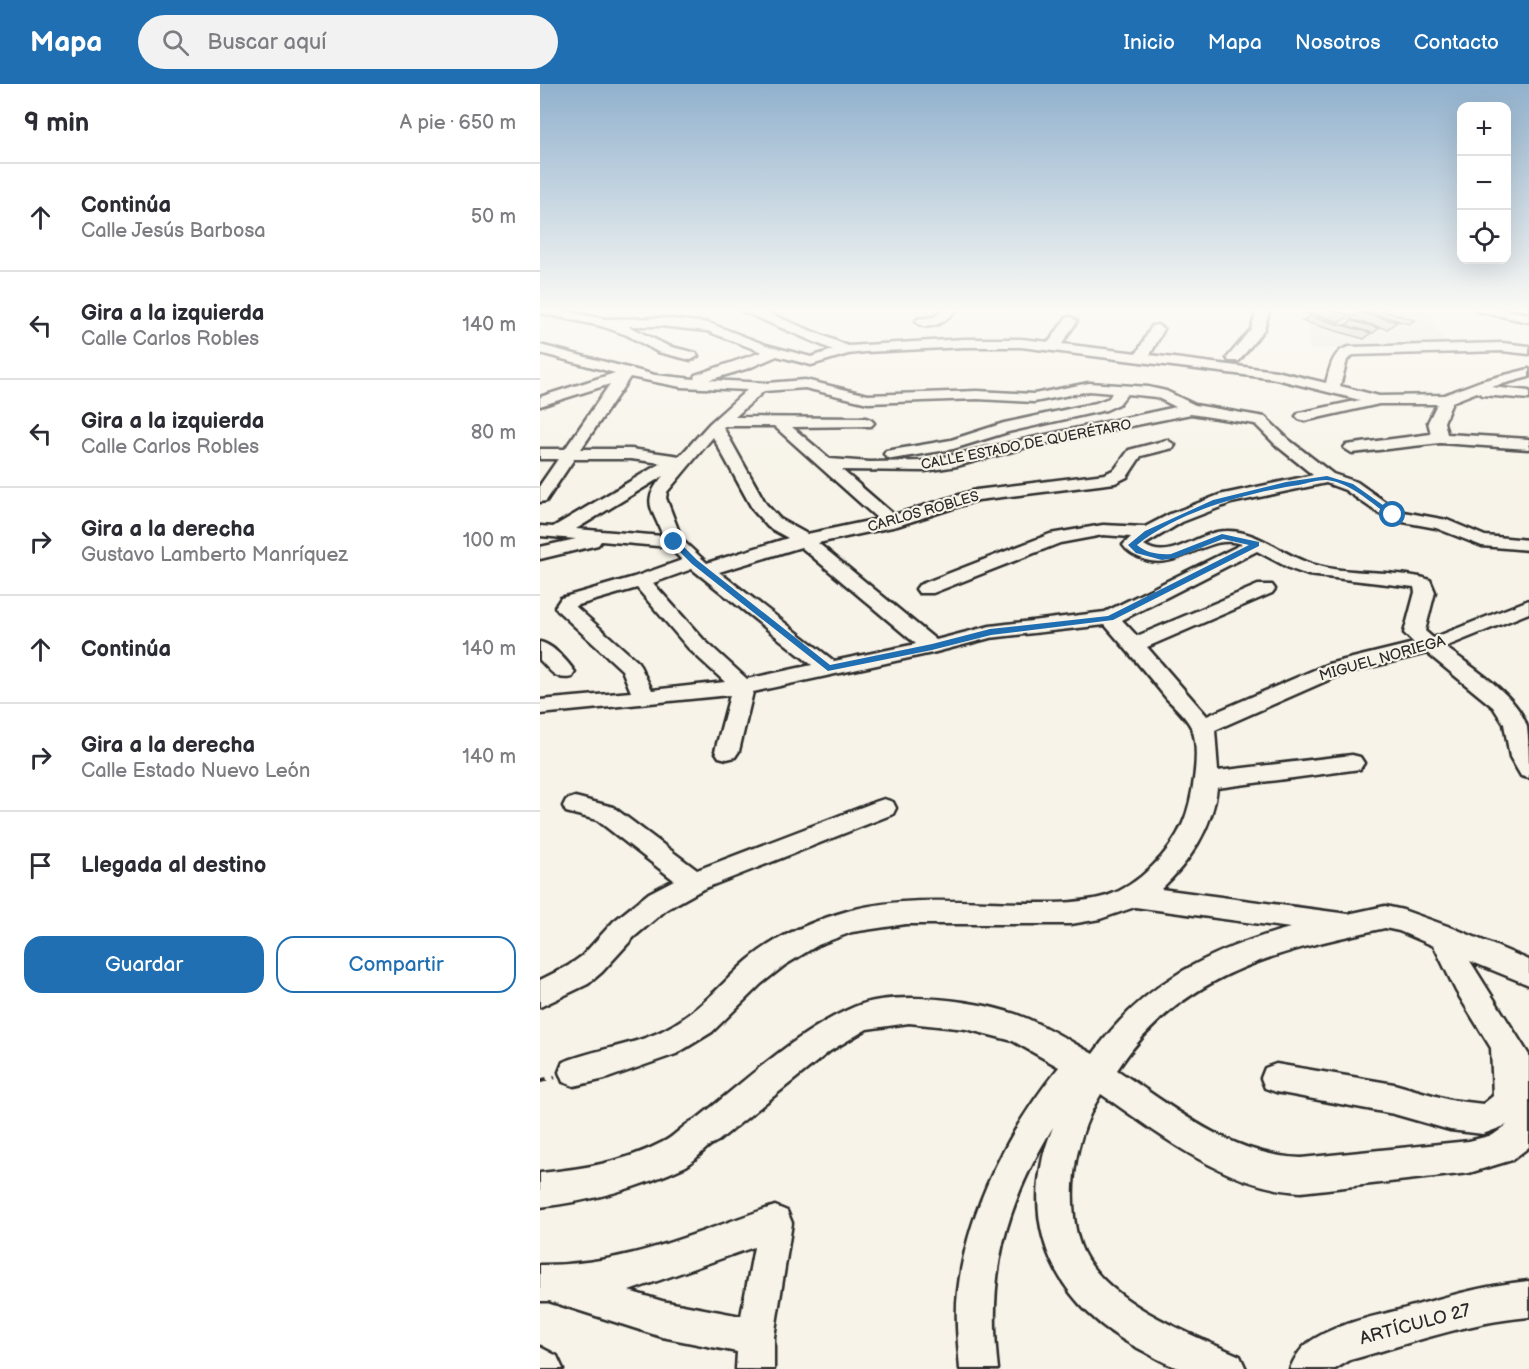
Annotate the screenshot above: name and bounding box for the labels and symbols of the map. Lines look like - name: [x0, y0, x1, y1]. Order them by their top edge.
- street label: CALLE ESTADO DE QUERÉTARO: [919, 415, 1133, 473]
- street label: CARLOS ROBLES: [866, 487, 981, 535]
- route start: [1379, 501, 1405, 527]
- route end: [660, 528, 686, 554]
- street label: MIGUEL NORIEGA: [1317, 631, 1448, 686]
- street label: ARTÍCULO 27: [1357, 1298, 1473, 1349]

